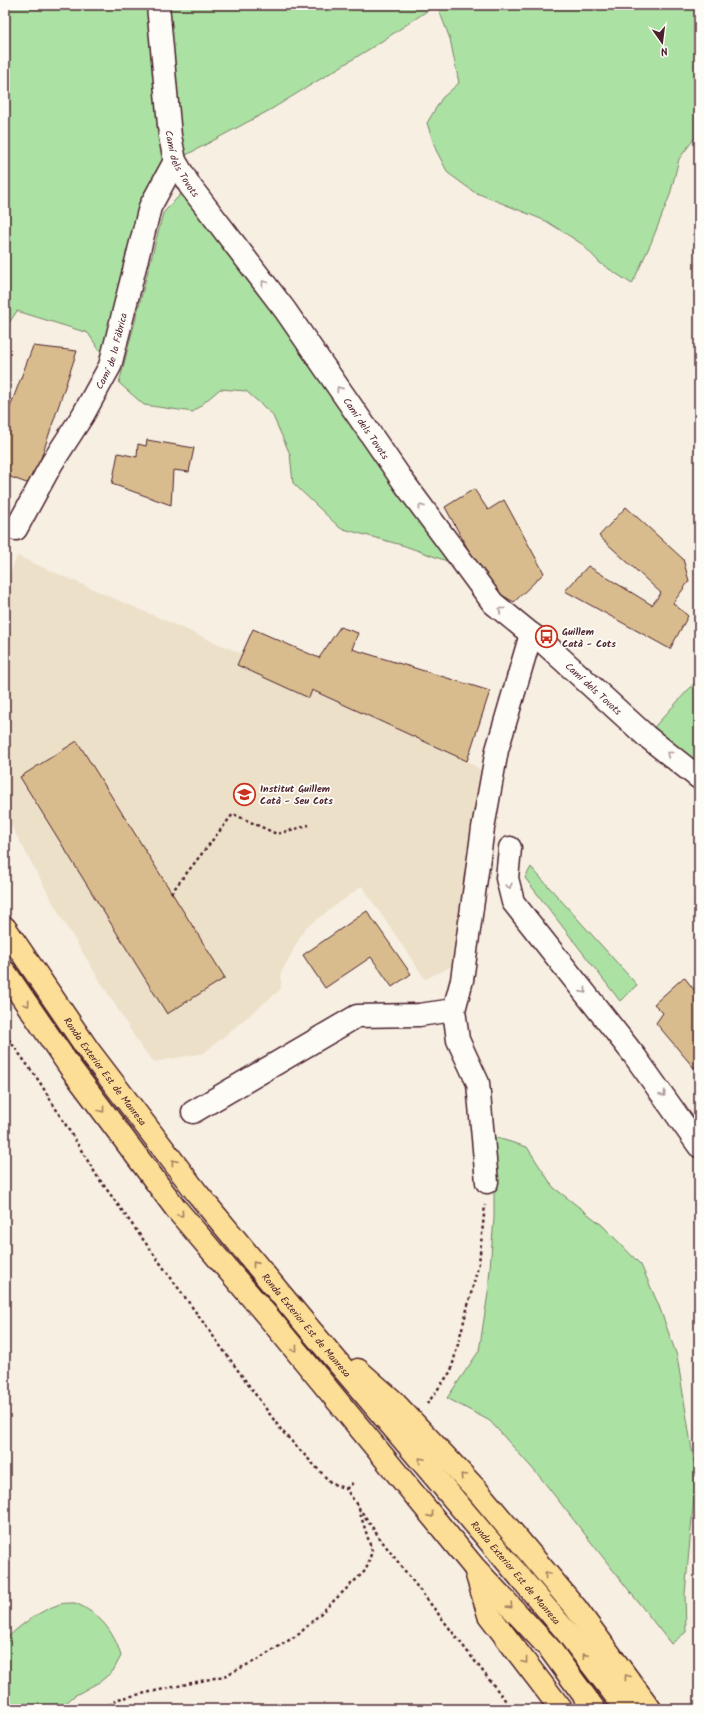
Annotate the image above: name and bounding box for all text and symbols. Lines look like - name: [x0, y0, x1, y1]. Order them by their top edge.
- north arrow: [642, 22, 682, 62]
- text: N: [659, 41, 670, 60]
- street label: Camí dels Tovots: [161, 130, 203, 201]
- one-way arrow: [262, 280, 269, 287]
- street label: Camí de la Fàbrica: [92, 311, 132, 392]
- one-way arrow: [336, 386, 344, 393]
- street label: Camí dels Tovots: [339, 395, 393, 464]
- one-way arrow: [419, 504, 426, 511]
- one-way arrow: [498, 607, 505, 614]
- bus stop icon: Guillem Catà - Cots: [533, 624, 559, 650]
- place label: Guillem Catà - Cots: [562, 624, 616, 652]
- street label: Camí dels Tovots: [561, 659, 626, 720]
- one-way arrow: [666, 751, 673, 758]
- school or university icon: Institut Guillem Catà - Seu Cots: [231, 781, 257, 807]
- place label: Institut Guillem Catà - Seu Cots: [260, 781, 333, 809]
- one-way arrow: [504, 883, 513, 890]
- one-way arrow: [580, 986, 587, 993]
- one-way arrow: [22, 1000, 30, 1007]
- street label: Ronda Exterior Est de Manresa: [59, 1014, 150, 1130]
- one-way arrow: [658, 1090, 665, 1097]
- one-way arrow: [98, 1105, 105, 1112]
- one-way arrow: [171, 1160, 178, 1167]
- one-way arrow: [176, 1209, 183, 1216]
- one-way arrow: [253, 1261, 260, 1268]
- street label: Ronda Exterior Est de Manresa: [257, 1270, 355, 1382]
- one-way arrow: [290, 1345, 297, 1352]
- one-way arrow: [418, 1457, 425, 1465]
- one-way arrow: [460, 1473, 468, 1481]
- one-way arrow: [426, 1510, 433, 1517]
- street label: Ronda Exterior Est de Manresa: [466, 1518, 564, 1629]
- one-way arrow: [545, 1572, 552, 1580]
- one-way arrow: [505, 1601, 513, 1609]
- one-way arrow: [583, 1653, 590, 1660]
- one-way arrow: [520, 1657, 527, 1664]
- one-way arrow: [625, 1675, 632, 1682]

